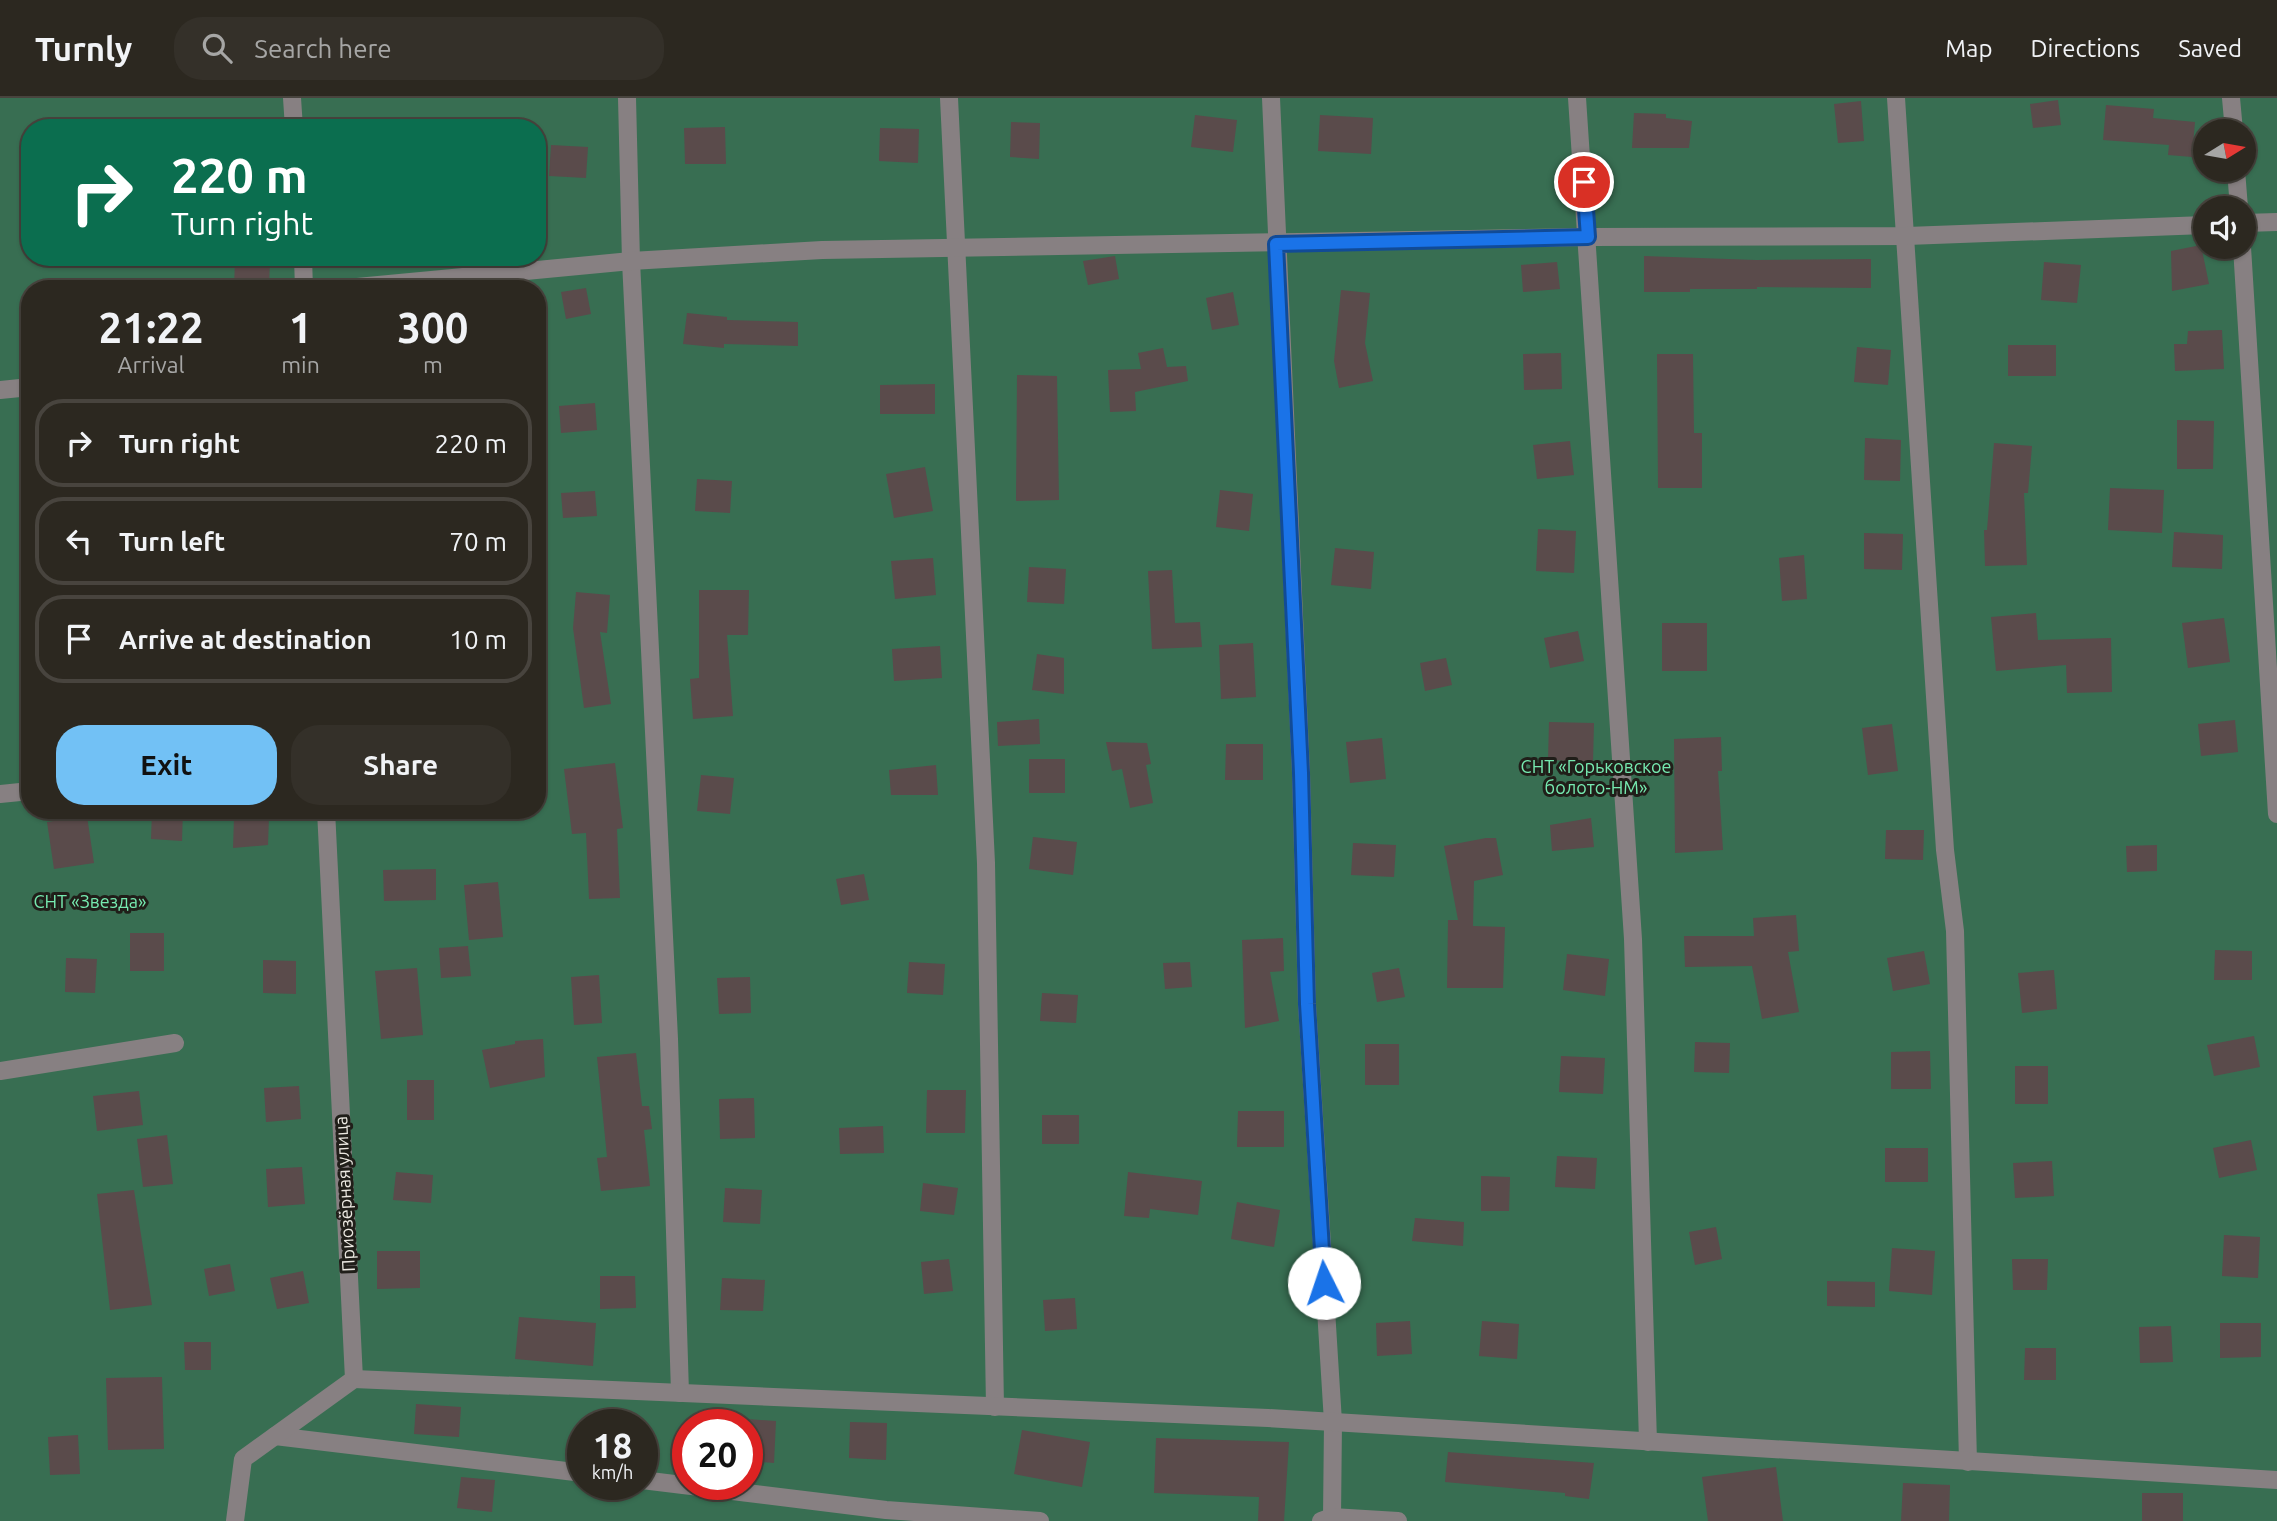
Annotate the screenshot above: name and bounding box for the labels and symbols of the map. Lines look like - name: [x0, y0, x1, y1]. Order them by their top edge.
- north arrow: [2193, 119, 2256, 182]
- pin: [1554, 152, 1614, 212]
- park label: СНТ «Горьковское болото-НМ»: [1521, 756, 1671, 797]
- park label: СНТ «Звезда»: [34, 891, 147, 911]
- street label: Приозёрная улица: [330, 1116, 358, 1272]
- position arrow: [1287, 1246, 1361, 1320]
- speed limit sign: 20: [672, 1409, 763, 1500]

